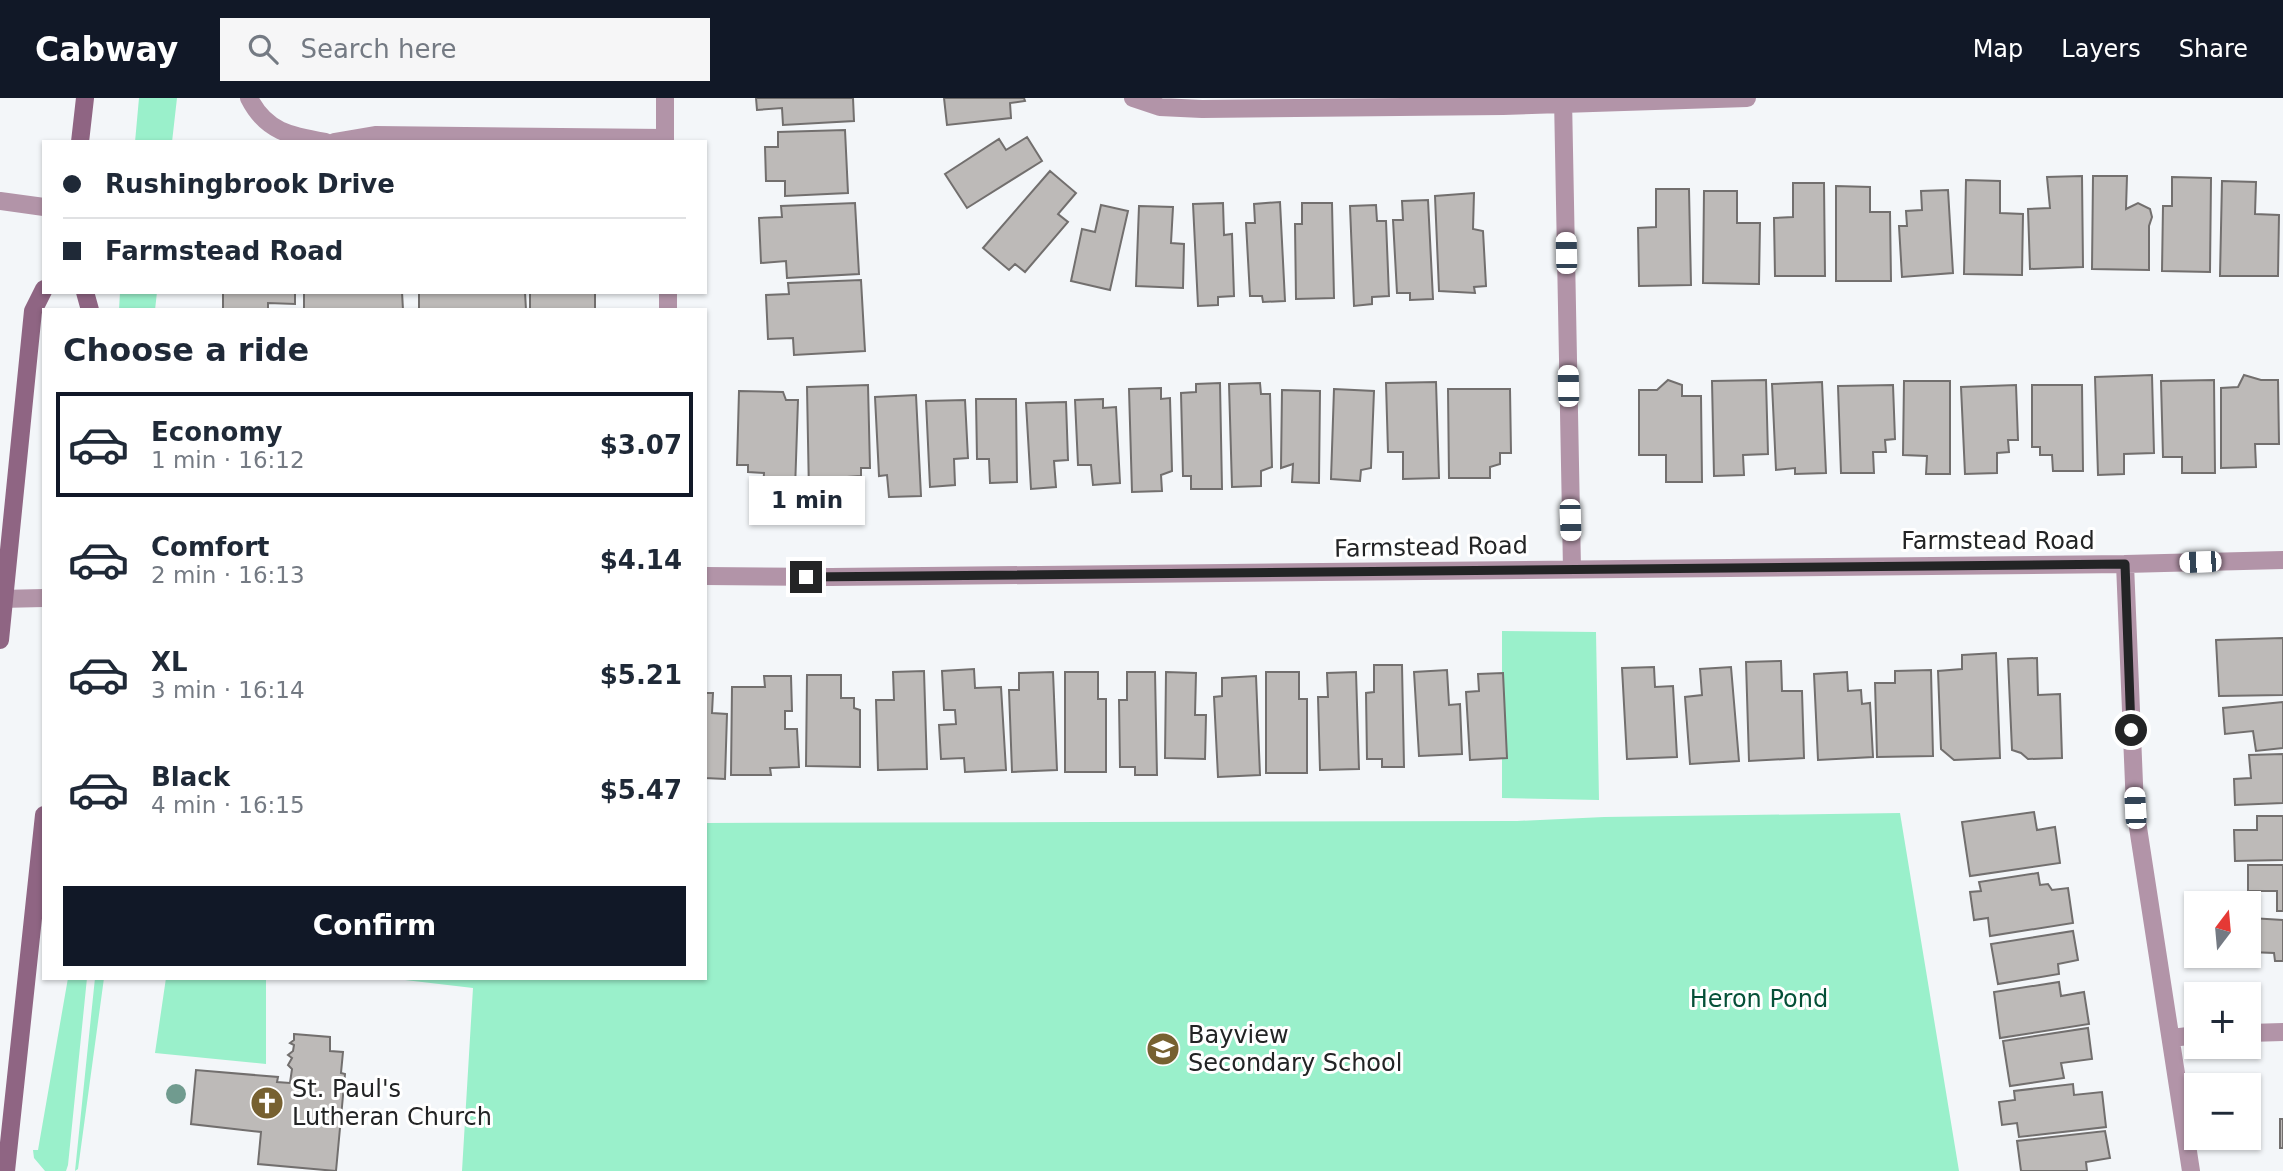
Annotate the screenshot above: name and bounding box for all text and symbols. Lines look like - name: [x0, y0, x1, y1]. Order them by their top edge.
- search box: [220, 18, 710, 81]
- text: Cabway: [35, 30, 178, 69]
- icon: search: [244, 30, 282, 68]
- text: Search here: [300, 34, 457, 64]
- text: Map: [1973, 35, 2023, 63]
- text: Layers: [2061, 35, 2141, 63]
- text: Share: [2179, 35, 2248, 63]
- text: Rushingbrook Drive: [105, 169, 395, 199]
- car: [1556, 232, 1577, 274]
- text: Farmstead Road: [105, 236, 343, 266]
- text: Choose a ride: [63, 331, 309, 369]
- car: [1558, 365, 1579, 407]
- icon: car: [67, 413, 130, 476]
- text: Economy: [151, 417, 282, 447]
- text: $3.07: [600, 430, 682, 460]
- text: 1 min · 16:12: [151, 447, 305, 473]
- callout: 1 min: [748, 476, 864, 524]
- text: 1 min: [771, 487, 843, 513]
- car: [1559, 499, 1582, 541]
- street label: Farmstead Road: [1901, 527, 2095, 555]
- icon: car: [67, 528, 130, 591]
- street label: Farmstead Road: [1334, 531, 1528, 563]
- text: Comfort: [151, 532, 269, 562]
- text: $4.14: [600, 545, 682, 575]
- car: [2179, 551, 2222, 573]
- route end: [790, 561, 822, 593]
- text: 2 min · 16:13: [151, 562, 305, 588]
- icon: car: [67, 643, 130, 706]
- text: XL: [151, 647, 188, 677]
- text: $5.21: [600, 660, 682, 690]
- text: 3 min · 16:14: [151, 677, 305, 703]
- route start: [2115, 714, 2147, 746]
- icon: car: [67, 758, 130, 821]
- text: Black: [151, 762, 230, 792]
- text: $5.47: [600, 775, 682, 805]
- car: [2124, 786, 2147, 830]
- text: 4 min · 16:15: [151, 792, 305, 818]
- button: Confirm: [63, 886, 686, 966]
- north arrow: [2184, 891, 2261, 968]
- map controls: [2184, 891, 2261, 1150]
- button: +: [2184, 982, 2261, 1059]
- park label: Heron Pond: [1690, 985, 1828, 1013]
- place label: Bayview Secondary School: [1188, 1021, 1402, 1077]
- school or university icon: Bayview Secondary School: [1144, 1030, 1182, 1068]
- button: −: [2184, 1073, 2261, 1150]
- place label: St. Paul's Lutheran Church: [292, 1075, 492, 1131]
- church icon: St. Paul's Lutheran Church: [248, 1084, 286, 1122]

